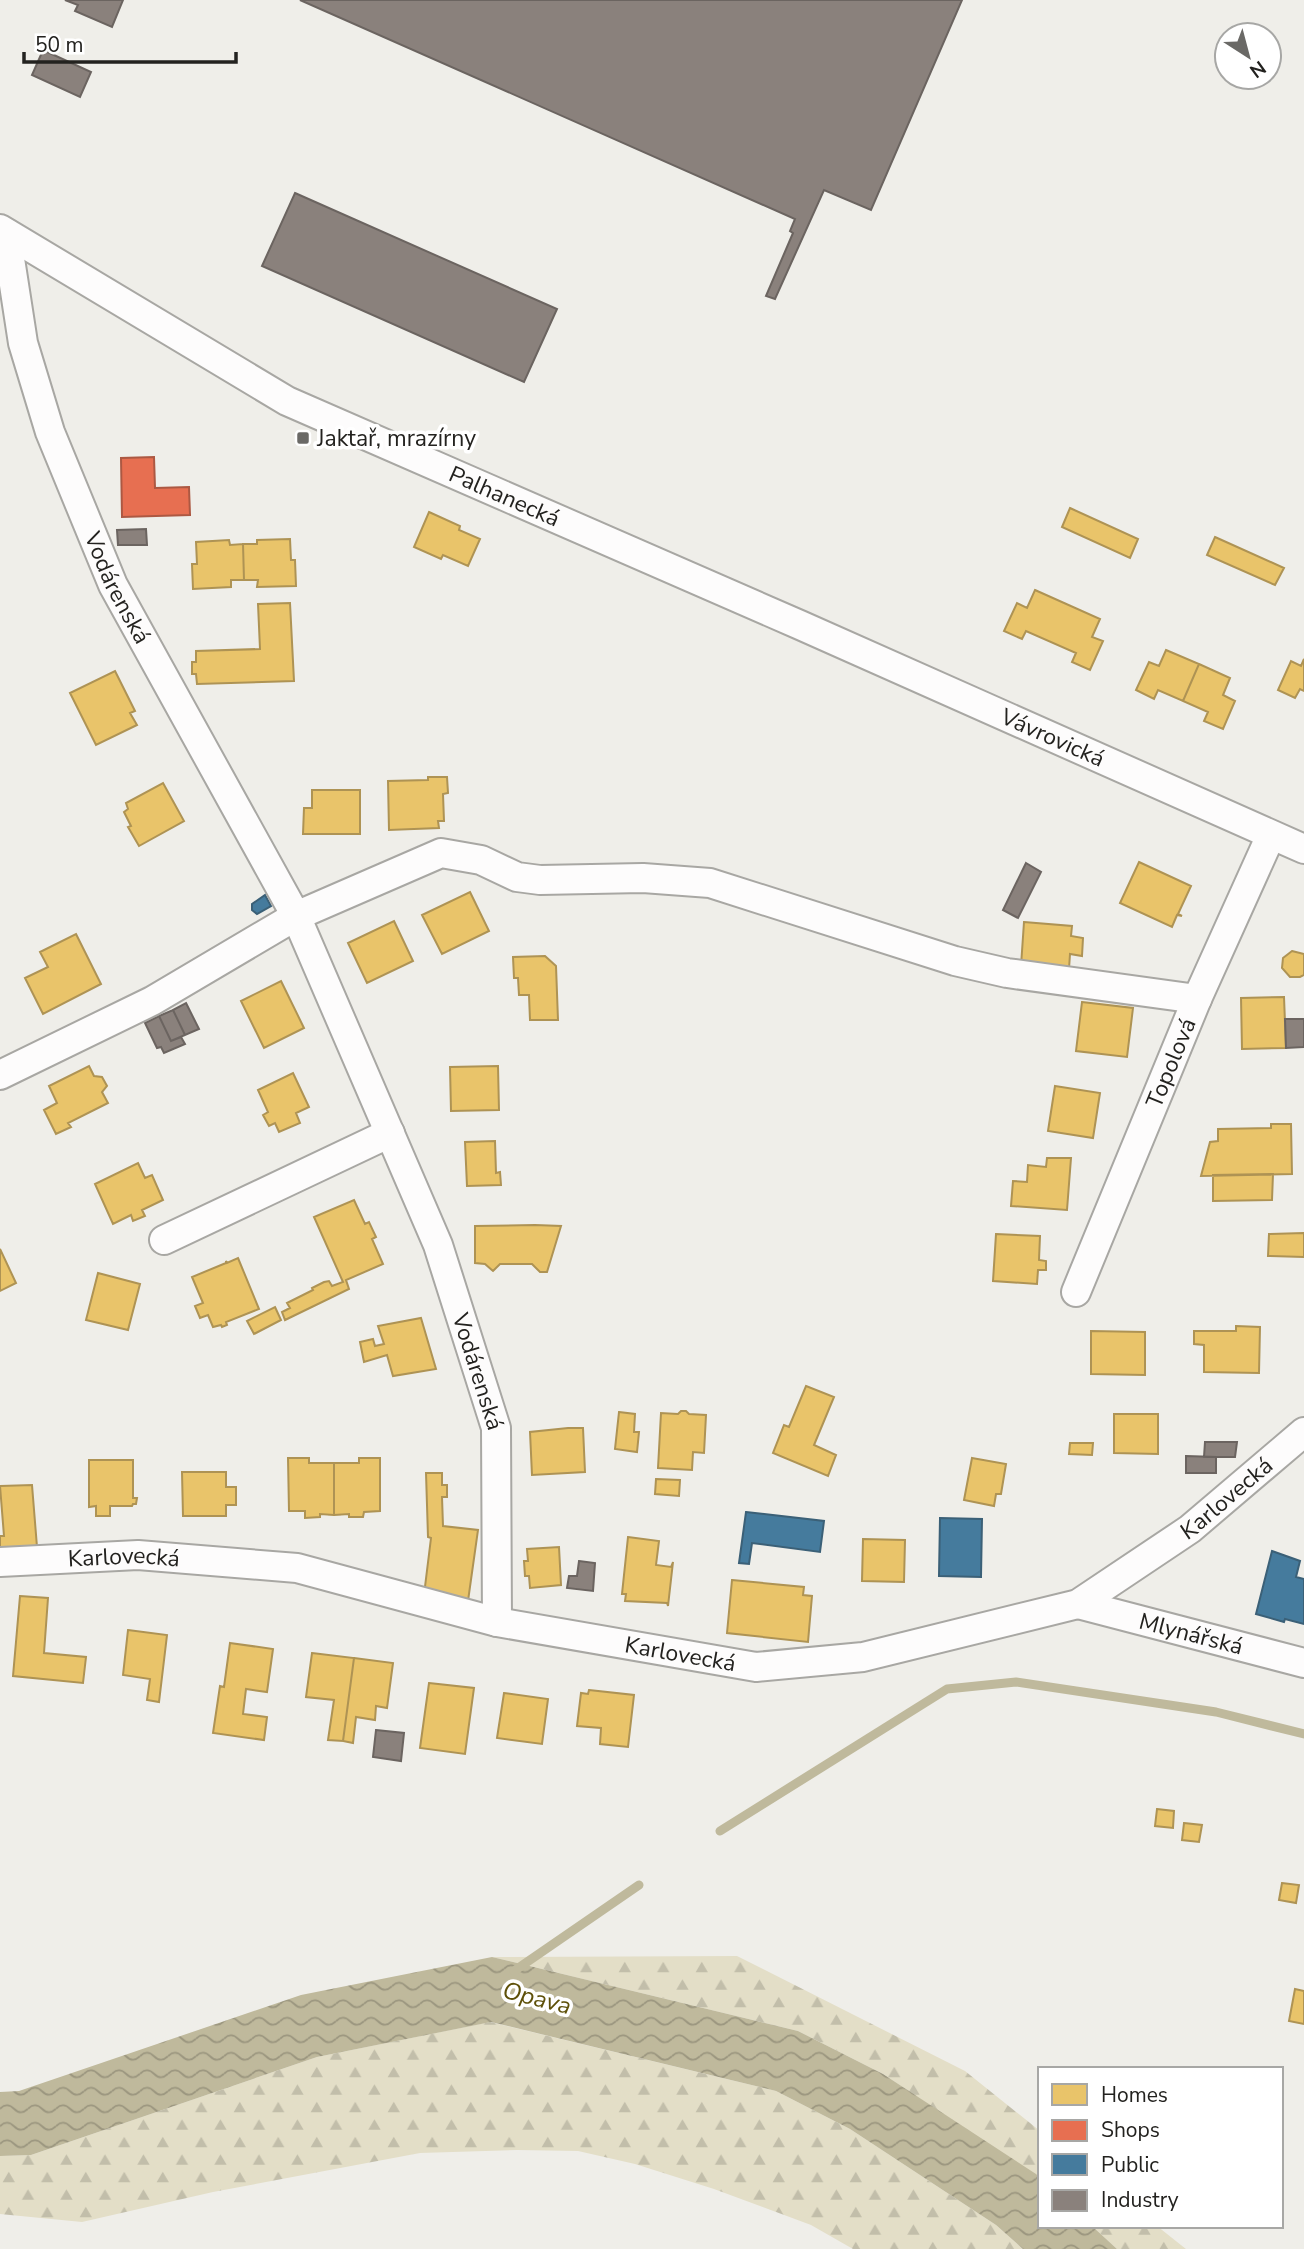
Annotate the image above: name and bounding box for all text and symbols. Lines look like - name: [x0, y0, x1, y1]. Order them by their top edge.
- scale bar: [24, 21, 236, 65]
- north arrow: [1213, 21, 1283, 91]
- text: 50 m: [35, 31, 84, 59]
- text: N: [1244, 54, 1271, 84]
- place label: Jaktař, mrazírny: [316, 423, 476, 454]
- marker: Jaktař, mrazírny: [295, 430, 311, 446]
- street label: Palhanecká: [444, 459, 565, 534]
- street label: Vodárenská: [76, 526, 157, 649]
- street label: Vávrovická: [995, 701, 1109, 774]
- street label: Topolová: [1139, 1013, 1203, 1112]
- street label: Vodárenská: [444, 1308, 511, 1434]
- street label: Karlovecká: [1175, 1450, 1279, 1547]
- street label: Karlovecká: [67, 1540, 181, 1575]
- street label: Mlynářská: [1136, 1606, 1246, 1662]
- street label: Karlovecká: [622, 1629, 738, 1679]
- water label: Opava: [499, 1974, 575, 2022]
- legend: [1038, 2067, 1283, 2228]
- text: Homes: [1101, 2081, 1168, 2109]
- text: Shops: [1101, 2116, 1160, 2144]
- text: Public: [1101, 2151, 1159, 2179]
- text: Industry: [1101, 2186, 1179, 2214]

